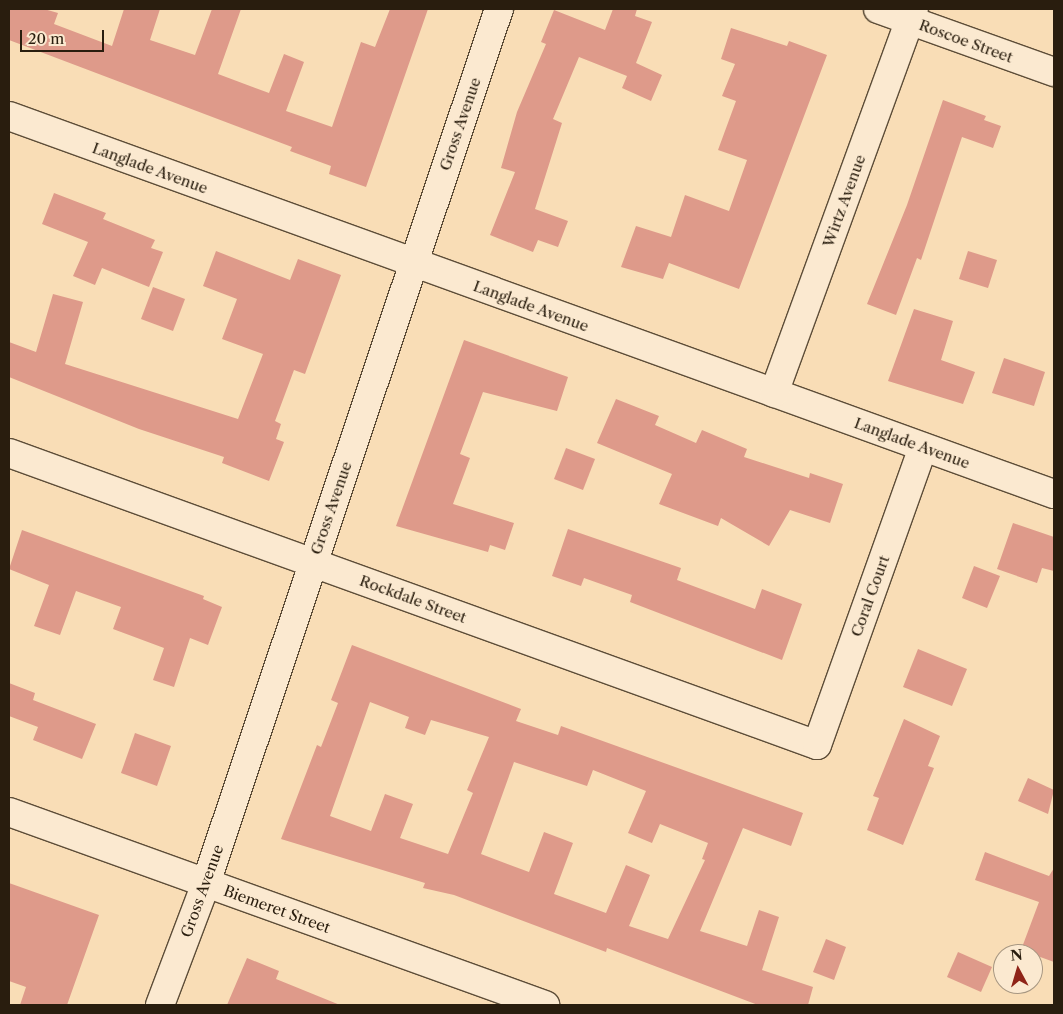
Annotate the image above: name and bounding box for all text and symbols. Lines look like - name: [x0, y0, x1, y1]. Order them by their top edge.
- street label: Roscoe Street: [917, 16, 1015, 66]
- scale bar: [22, 20, 106, 52]
- text: 20 m: [28, 29, 64, 48]
- street label: Gross Avenue: [436, 75, 484, 173]
- street label: Langlade Avenue: [89, 139, 211, 197]
- street label: Wirtz Avenue: [819, 152, 869, 250]
- street label: Langlade Avenue: [470, 277, 592, 335]
- street label: Langlade Avenue: [851, 414, 973, 472]
- street label: Gross Avenue: [307, 459, 355, 557]
- street label: Coral Court: [847, 553, 893, 639]
- street label: Rockdale Street: [357, 571, 469, 627]
- street label: Gross Avenue: [177, 842, 227, 940]
- street label: Biemeret Street: [221, 881, 333, 937]
- north arrow: [993, 944, 1043, 994]
- text: N: [1010, 945, 1024, 965]

